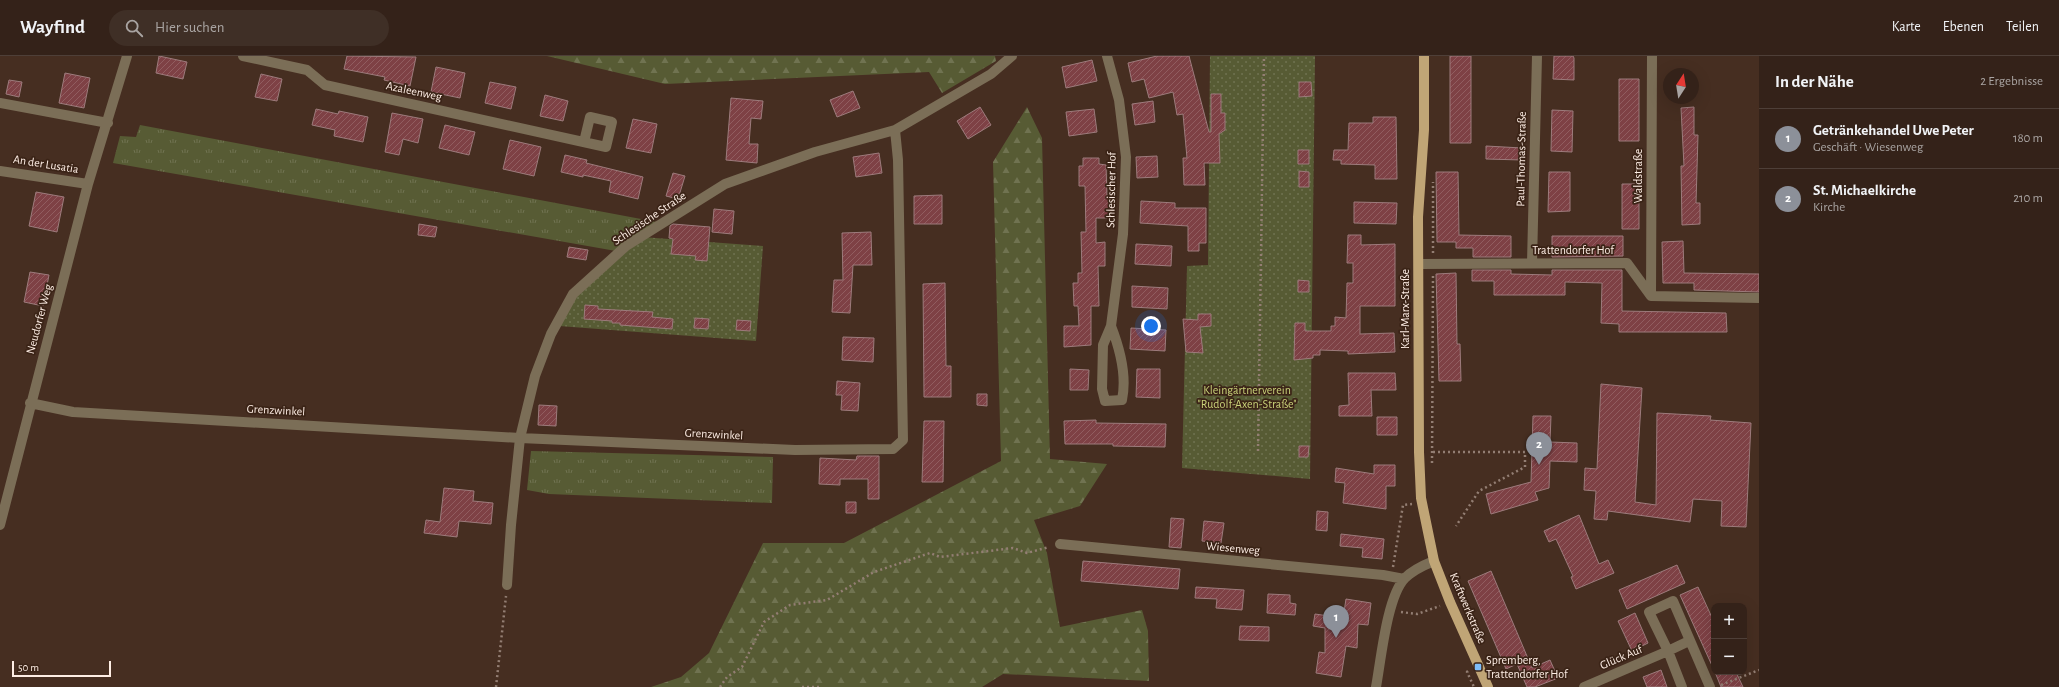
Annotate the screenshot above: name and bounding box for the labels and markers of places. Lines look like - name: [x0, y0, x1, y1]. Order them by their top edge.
- pin: 2: [1526, 432, 1552, 465]
- pin: 1: [1323, 605, 1349, 638]
- place label: Spremberg, Trattendorfer Hof: [1486, 654, 1569, 680]
- marker: Spremberg, Trattendorfer Hof: [1473, 662, 1483, 672]

